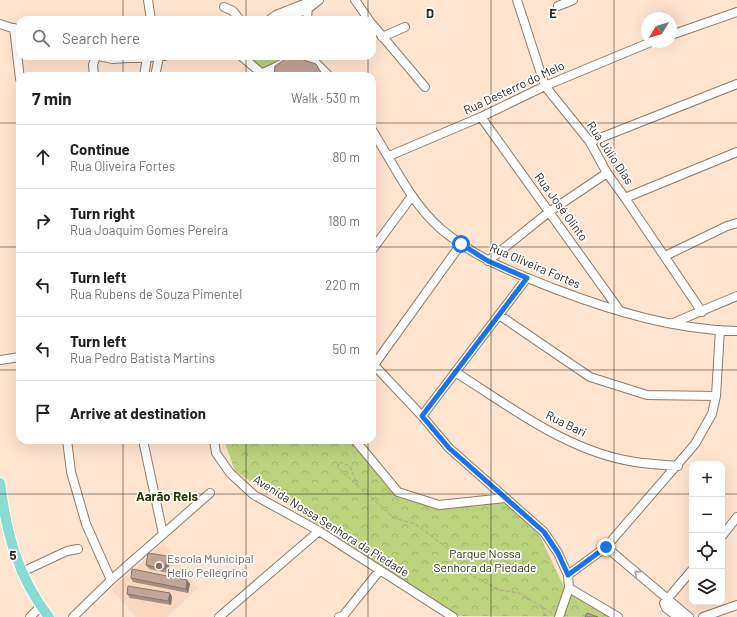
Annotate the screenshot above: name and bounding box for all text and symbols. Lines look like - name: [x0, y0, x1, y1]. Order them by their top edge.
- text: D: [426, 5, 434, 21]
- text: E: [549, 5, 557, 21]
- north arrow: [641, 12, 677, 48]
- search box: [16, 16, 376, 60]
- icon: search: [30, 27, 52, 49]
- text: Search here: [62, 29, 140, 47]
- street label: Rua Desterro do Melo: [461, 58, 566, 117]
- text: 7 min: [32, 88, 72, 108]
- text: Walk · 530 m: [291, 90, 360, 106]
- street label: Rua Júlio Dias: [585, 118, 637, 187]
- text: Continue: [70, 140, 130, 158]
- icon: ahead: [32, 146, 54, 168]
- text: 80 m: [333, 149, 360, 165]
- text: Rua Oliveira Fortes: [70, 158, 175, 174]
- street label: Rua José Olinto: [532, 170, 591, 243]
- text: Turn right: [70, 204, 135, 222]
- icon: right: [32, 210, 54, 232]
- text: 180 m: [328, 213, 360, 229]
- text: Rua Joaquim Gomes Pereira: [70, 222, 228, 238]
- route start: [452, 235, 470, 253]
- street label: Rua Oliveira Fortes: [488, 240, 583, 291]
- text: Turn left: [70, 268, 126, 286]
- icon: left: [32, 274, 54, 296]
- text: 220 m: [325, 277, 360, 293]
- text: Rua Rubens de Souza Pimentel: [70, 286, 242, 302]
- text: Turn left: [70, 332, 126, 350]
- icon: left: [32, 338, 54, 360]
- text: 50 m: [333, 341, 360, 357]
- text: Rua Pedro Batista Martins: [70, 350, 215, 366]
- icon: arrive: [32, 402, 54, 424]
- text: Arrive at destination: [70, 404, 206, 422]
- street label: Rua Bari: [544, 407, 589, 439]
- map controls: [689, 461, 725, 605]
- button: +: [689, 461, 725, 497]
- street label: Avenida Nossa Senhora da Piedade: [251, 471, 412, 579]
- district label: Aarão Reis: [136, 488, 198, 504]
- button: −: [689, 497, 725, 533]
- button: locate: [689, 533, 725, 569]
- route end: [597, 538, 615, 556]
- park label: Parque Nossa Senhora da Piedade: [434, 546, 536, 574]
- text: 5: [9, 547, 17, 563]
- place label: Escola Municipal Helio Pellegrino: [167, 551, 253, 579]
- marker: Escola Municipal Helio Pellegrino: [154, 561, 164, 571]
- button: layers: [689, 569, 725, 605]
- one-way arrow: [634, 571, 641, 578]

